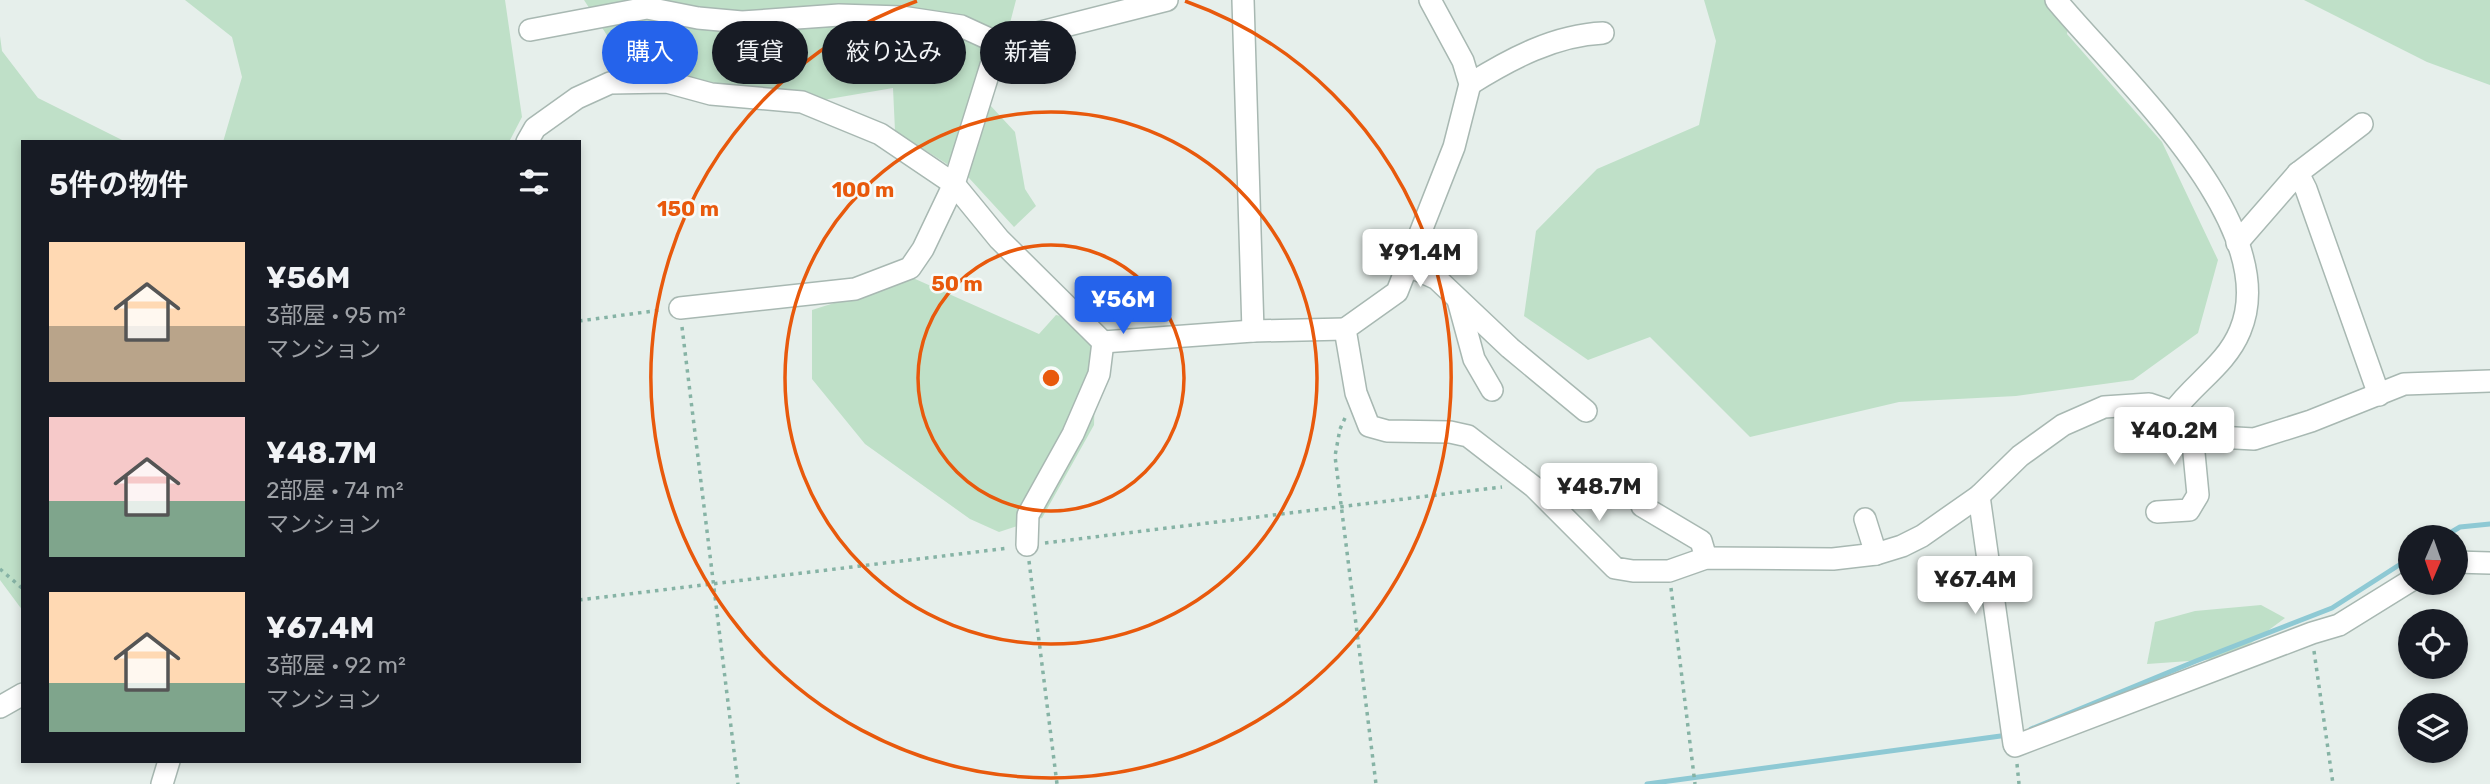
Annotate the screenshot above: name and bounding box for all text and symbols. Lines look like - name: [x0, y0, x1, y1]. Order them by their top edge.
- chip: 購入: [602, 21, 698, 84]
- chip: 賃貸: [712, 21, 808, 84]
- chip: 絞り込み: [822, 21, 966, 84]
- chip: 新着: [980, 21, 1076, 84]
- icon: filters: [515, 163, 553, 201]
- text: 5件の物件: [49, 167, 188, 203]
- text: 100 m: [832, 177, 894, 202]
- text: 150 m: [657, 196, 719, 221]
- pin: ¥91.4M: [1363, 230, 1477, 289]
- text: ¥91.4M: [1378, 238, 1462, 266]
- text: ¥56M: [266, 260, 350, 296]
- icon: home: [105, 270, 189, 354]
- text: 50 m: [931, 271, 983, 296]
- pin: ¥56M: [1082, 276, 1164, 336]
- text: ¥56M: [1091, 285, 1155, 313]
- text: 3部屋 · 95 m²: [266, 301, 406, 329]
- text: マンション: [266, 335, 381, 363]
- centre of rings: [1039, 366, 1063, 390]
- pin: ¥40.2M: [2117, 407, 2231, 467]
- text: ¥40.2M: [2130, 416, 2218, 444]
- text: ¥48.7M: [266, 435, 377, 471]
- icon: home: [105, 445, 189, 529]
- pin: ¥48.7M: [1542, 463, 1656, 523]
- text: ¥48.7M: [1556, 472, 1642, 500]
- text: 2部屋 · 74 m²: [266, 476, 404, 504]
- text: マンション: [266, 510, 381, 538]
- north arrow: [2398, 525, 2468, 595]
- map controls: [2398, 525, 2468, 763]
- pin: ¥67.4M: [1918, 556, 2032, 616]
- text: ¥67.4M: [1933, 565, 2017, 593]
- button: locate: [2398, 609, 2468, 679]
- text: ¥67.4M: [266, 610, 374, 646]
- icon: home: [105, 620, 189, 704]
- text: 3部屋 · 92 m²: [266, 651, 406, 679]
- text: マンション: [266, 685, 381, 713]
- button: layers: [2398, 693, 2468, 763]

